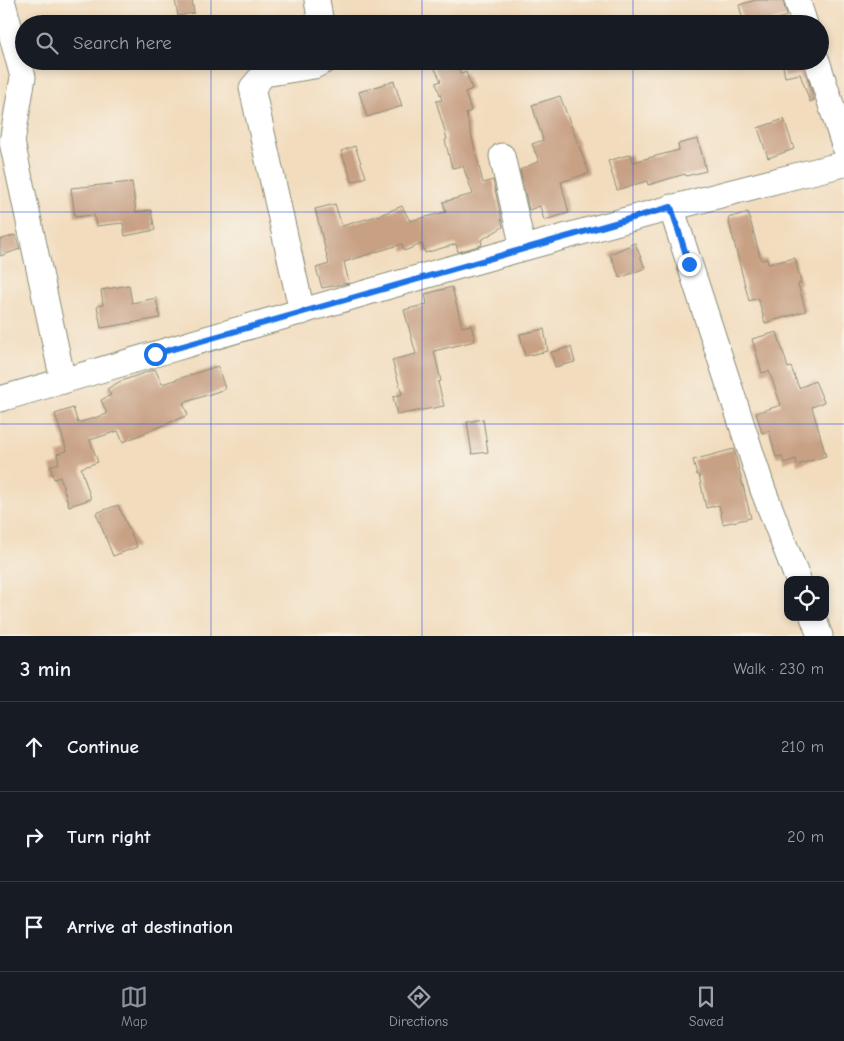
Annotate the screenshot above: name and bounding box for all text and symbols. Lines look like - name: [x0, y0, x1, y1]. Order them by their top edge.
- search box: [15, 15, 829, 70]
- icon: search: [33, 29, 61, 57]
- text: Search here: [73, 32, 172, 54]
- route end: [678, 253, 701, 276]
- route start: [144, 343, 167, 366]
- map controls: [784, 576, 829, 621]
- button: locate: [784, 576, 829, 621]
- text: 3 min: [20, 657, 71, 681]
- text: Walk · 230 m: [733, 660, 824, 678]
- icon: ahead: [20, 733, 48, 761]
- text: Continue: [67, 736, 139, 758]
- text: 210 m: [781, 738, 824, 756]
- icon: right: [20, 823, 48, 851]
- text: Turn right: [67, 826, 151, 848]
- text: 20 m: [787, 828, 824, 846]
- icon: arrive: [20, 913, 48, 941]
- text: Arrive at destination: [67, 916, 233, 938]
- tab: Map: [120, 983, 148, 1030]
- tab: Directions: [389, 983, 448, 1030]
- tab: Saved: [689, 983, 724, 1030]

